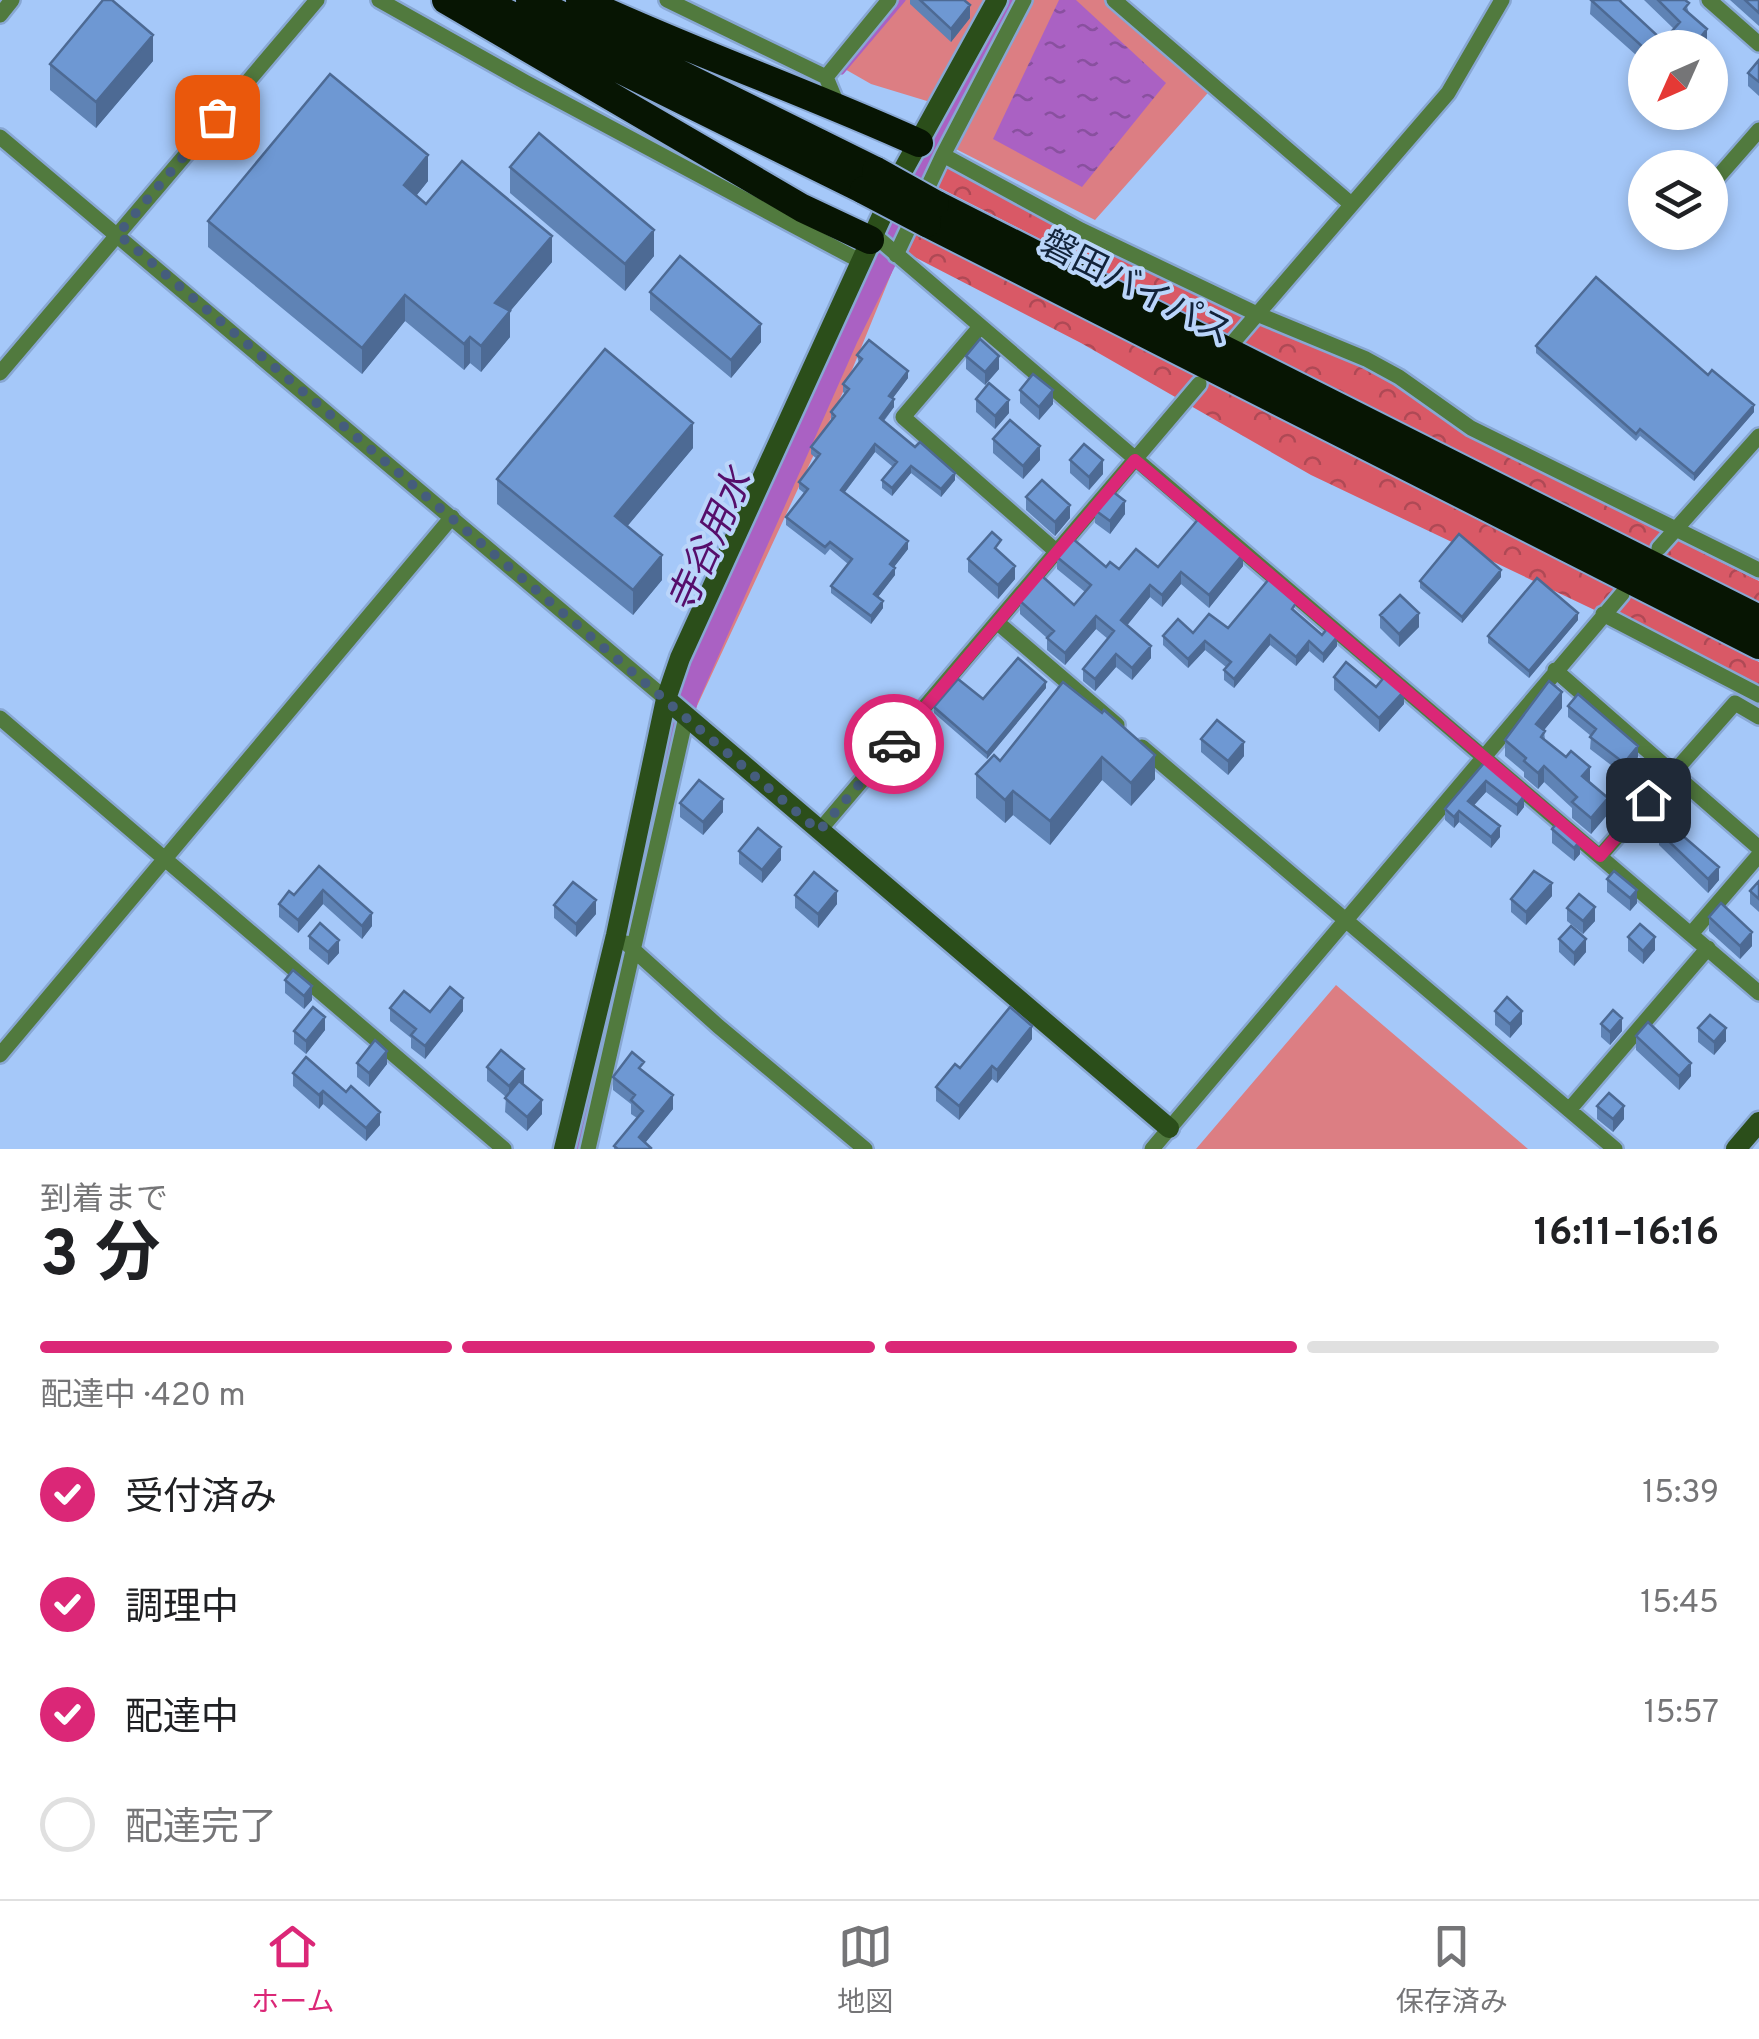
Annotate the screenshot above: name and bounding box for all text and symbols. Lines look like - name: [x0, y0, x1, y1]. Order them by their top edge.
- north arrow: [1628, 30, 1728, 130]
- map controls: [1628, 30, 1728, 250]
- pin: [175, 75, 260, 160]
- icon: bag: [190, 90, 245, 145]
- button: layers: [1628, 150, 1728, 250]
- street label: 磐田バイパス: [1032, 223, 1239, 357]
- water label: 寺谷用水: [659, 459, 767, 622]
- courier: [844, 694, 944, 794]
- icon: car: [867, 717, 922, 772]
- pin: [1606, 758, 1691, 843]
- icon: home: [1621, 773, 1676, 828]
- text: 到着まで: [40, 1181, 168, 1221]
- text: 16:11–16:16: [1534, 1210, 1719, 1259]
- text: 3 分: [40, 1217, 160, 1299]
- text: 配達中 · 420 m: [40, 1377, 246, 1417]
- icon: check: [40, 1467, 95, 1522]
- text: 15:39: [1642, 1474, 1719, 1514]
- text: 受付済み: [125, 1475, 277, 1524]
- icon: check: [40, 1577, 95, 1632]
- text: 15:45: [1640, 1584, 1719, 1624]
- text: 調理中: [125, 1585, 239, 1634]
- icon: check: [40, 1687, 95, 1742]
- text: 15:57: [1644, 1694, 1719, 1734]
- text: 配達中: [125, 1695, 239, 1744]
- text: 配達完了: [125, 1805, 277, 1854]
- tab: ホーム: [251, 1919, 334, 2022]
- tab: 地図: [837, 1919, 893, 2022]
- tab: 保存済み: [1396, 1919, 1508, 2022]

